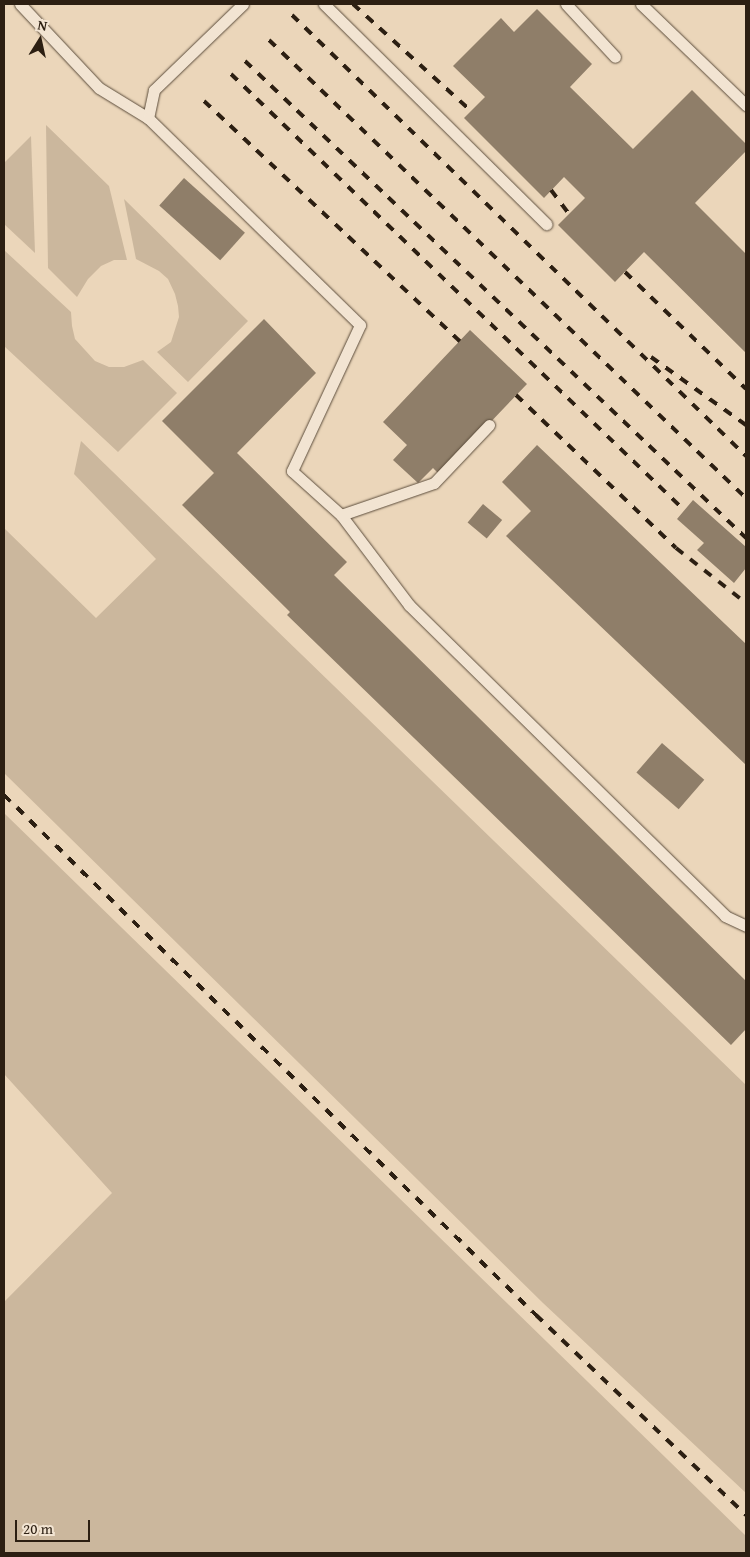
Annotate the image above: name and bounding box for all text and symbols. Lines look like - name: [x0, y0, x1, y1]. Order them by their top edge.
- north arrow: [15, 15, 65, 65]
- text: N: [36, 15, 49, 36]
- scale bar: [18, 1510, 92, 1542]
- text: 20 m: [23, 1518, 53, 1539]

